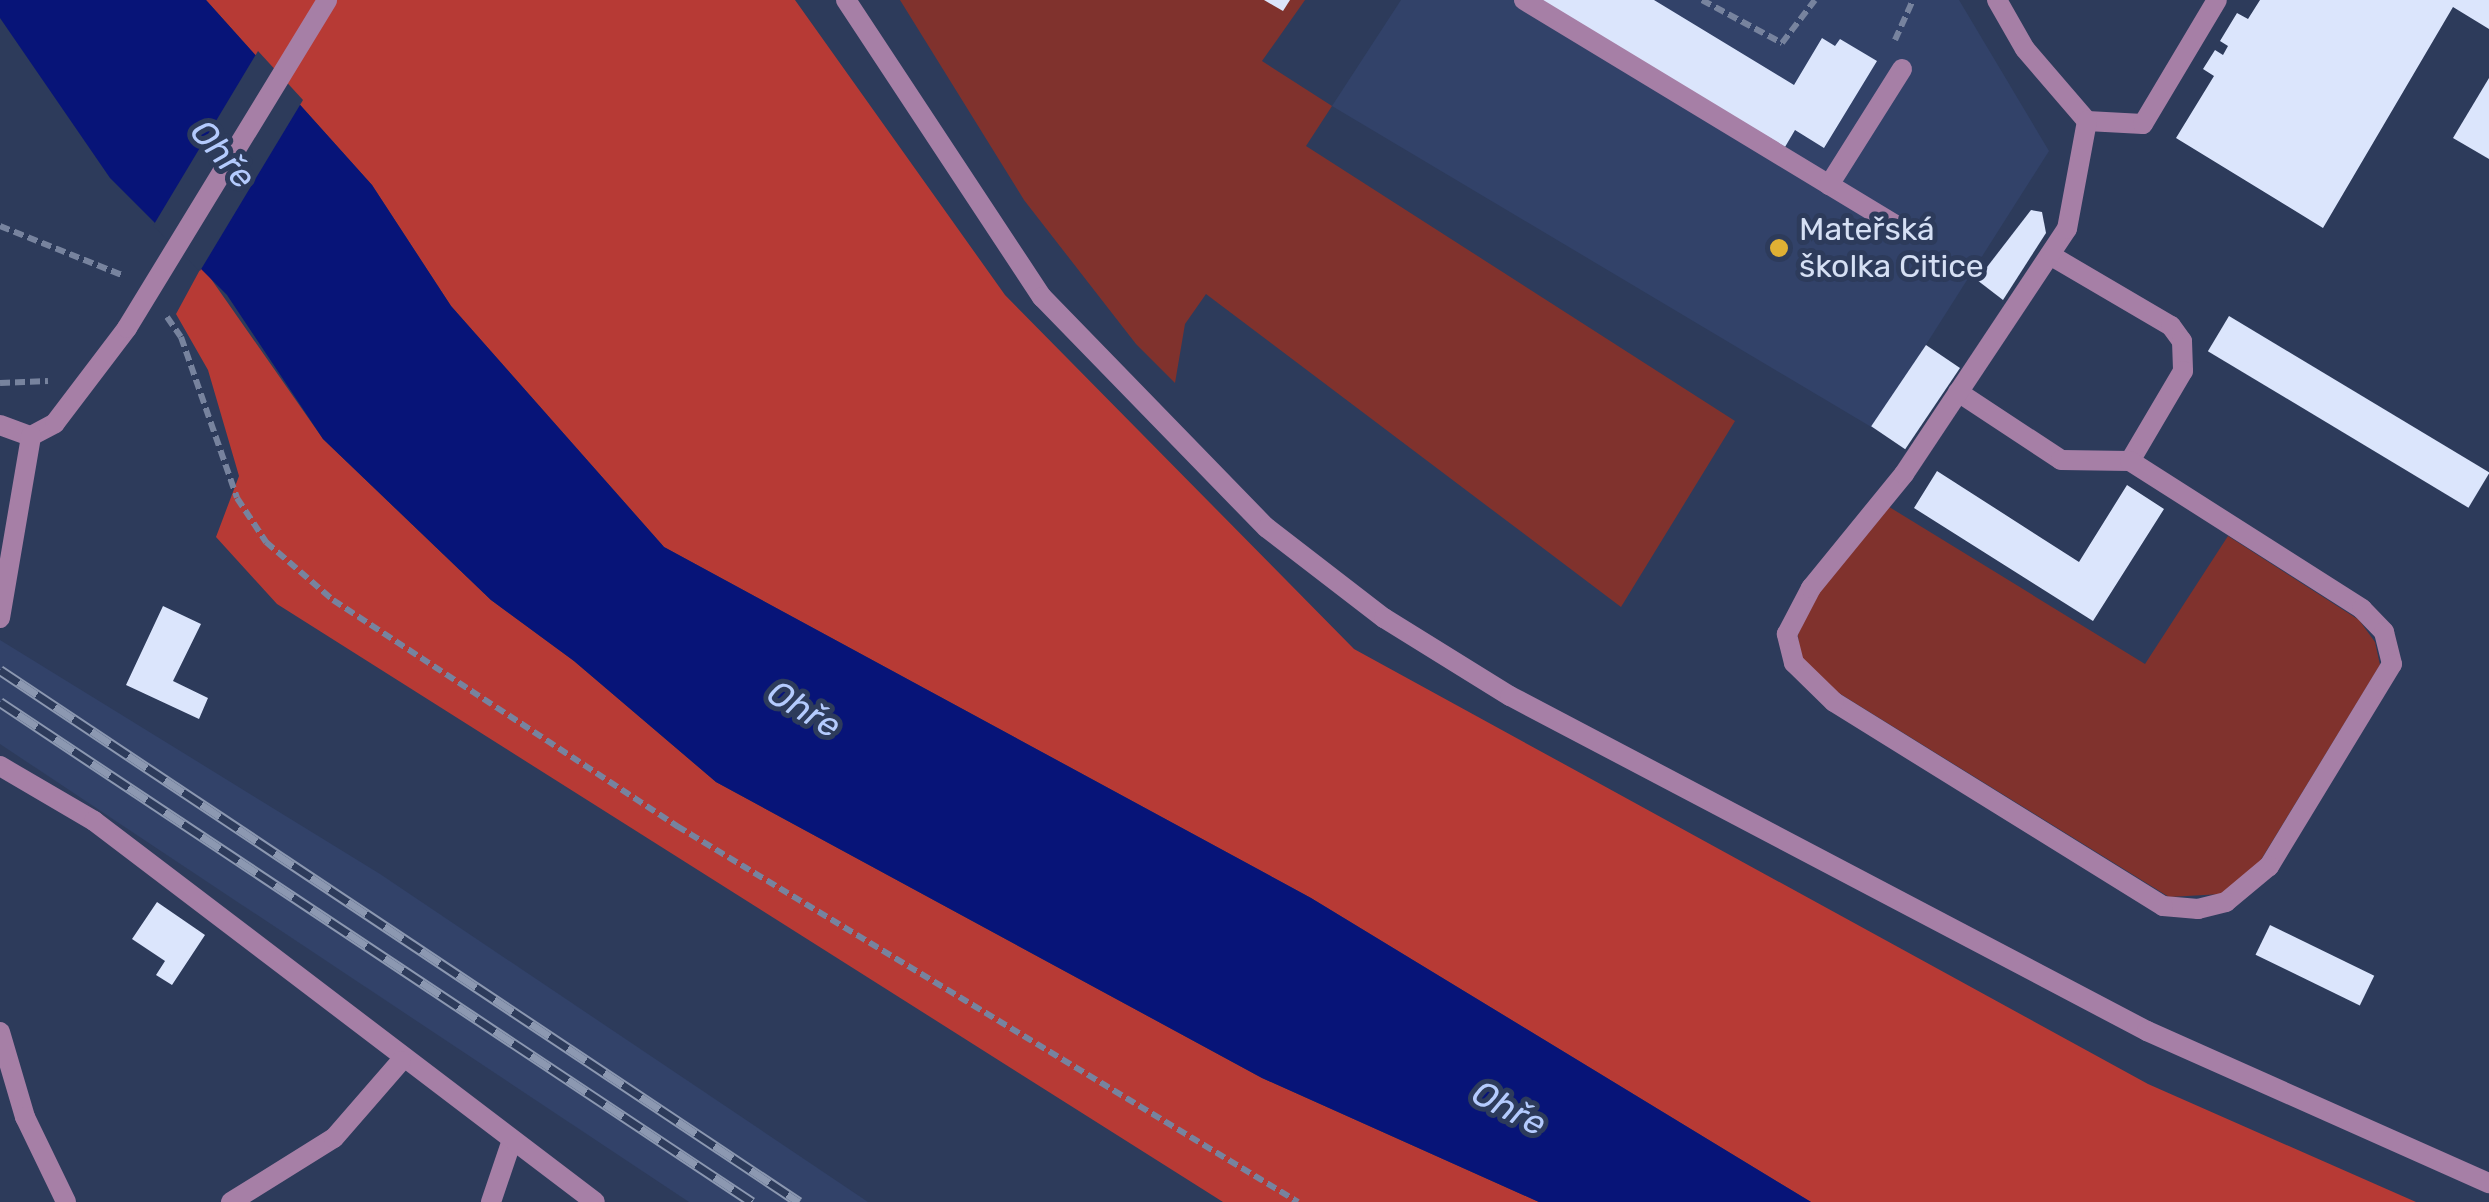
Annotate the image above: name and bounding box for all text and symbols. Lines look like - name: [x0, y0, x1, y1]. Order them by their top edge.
- water label: Ohře: [182, 111, 264, 197]
- place label: Mateřská školka Citice: [1799, 211, 1984, 286]
- marker: Mateřská školka Citice: [1768, 237, 1790, 259]
- water label: Ohře: [760, 671, 848, 747]
- water label: Ohře: [1465, 1071, 1553, 1145]

